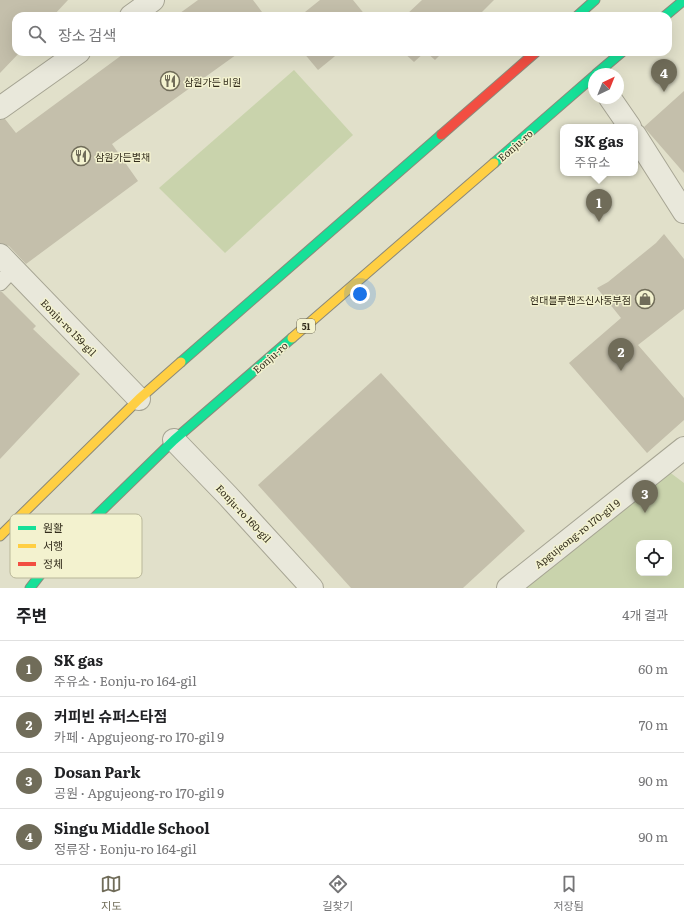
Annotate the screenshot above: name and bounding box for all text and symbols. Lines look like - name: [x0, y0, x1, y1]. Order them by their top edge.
- search box: [12, 12, 672, 56]
- icon: search: [26, 23, 48, 45]
- text: 장소 검색: [58, 23, 116, 46]
- pin: 4: [651, 59, 677, 92]
- north arrow: [588, 68, 624, 104]
- restaurant icon: 삼원가든 비원: [159, 70, 181, 92]
- place label: 삼원가든 비원: [184, 74, 241, 89]
- popup: [560, 124, 638, 176]
- street label: Eonju-ro: [494, 125, 536, 164]
- text: SK gas: [574, 129, 624, 152]
- restaurant icon: 삼원가든별채: [70, 145, 92, 167]
- place label: 삼원가든별채: [95, 149, 150, 164]
- text: 주유소: [574, 152, 610, 171]
- pin: 1: [586, 189, 612, 222]
- your location: [350, 284, 370, 304]
- shop icon: 현대블루핸즈신사동부점: [634, 288, 656, 310]
- place label: 현대블루핸즈신사동부점: [530, 292, 631, 307]
- street label: Eonju-ro 159-gil: [38, 295, 101, 359]
- road number: 51: [297, 319, 315, 333]
- street label: Eonju-ro: [249, 337, 291, 376]
- pin: 2: [608, 338, 634, 371]
- street label: Eonju-ro 160-gil: [213, 480, 275, 546]
- pin: 3: [632, 480, 658, 513]
- street label: Apgujeong-ro 170-gil 9: [531, 495, 623, 571]
- legend: [10, 514, 142, 578]
- text: 원활: [43, 519, 63, 535]
- text: 서행: [43, 537, 63, 553]
- map controls: [636, 540, 672, 576]
- button: locate: [636, 540, 672, 576]
- text: 정체: [43, 555, 63, 571]
- text: 주변: [16, 602, 47, 627]
- text: 4개 결과: [622, 605, 668, 624]
- text: SK gas: [54, 648, 103, 671]
- text: 1: [26, 659, 32, 678]
- text: 60 m: [638, 659, 668, 678]
- text: 주유소 · Eonju-ro 164-gil: [54, 671, 197, 690]
- text: 커피빈 슈퍼스타점: [54, 704, 167, 727]
- text: 2: [26, 715, 32, 734]
- text: 70 m: [639, 715, 668, 734]
- text: 카페 · Apgujeong-ro 170-gil 9: [54, 727, 224, 746]
- text: Dosan Park: [54, 760, 141, 783]
- text: 3: [25, 771, 33, 790]
- text: 90 m: [638, 771, 668, 790]
- text: 공원 · Apgujeong-ro 170-gil 9: [54, 783, 224, 802]
- text: Singu Middle School: [54, 816, 210, 839]
- text: 4: [25, 827, 33, 846]
- text: 90 m: [638, 827, 668, 846]
- text: 정류장 · Eonju-ro 164-gil: [54, 839, 197, 858]
- tab: 지도: [100, 873, 122, 913]
- tab: 길찾기: [323, 873, 353, 913]
- tab: 저장됨: [553, 873, 584, 913]

